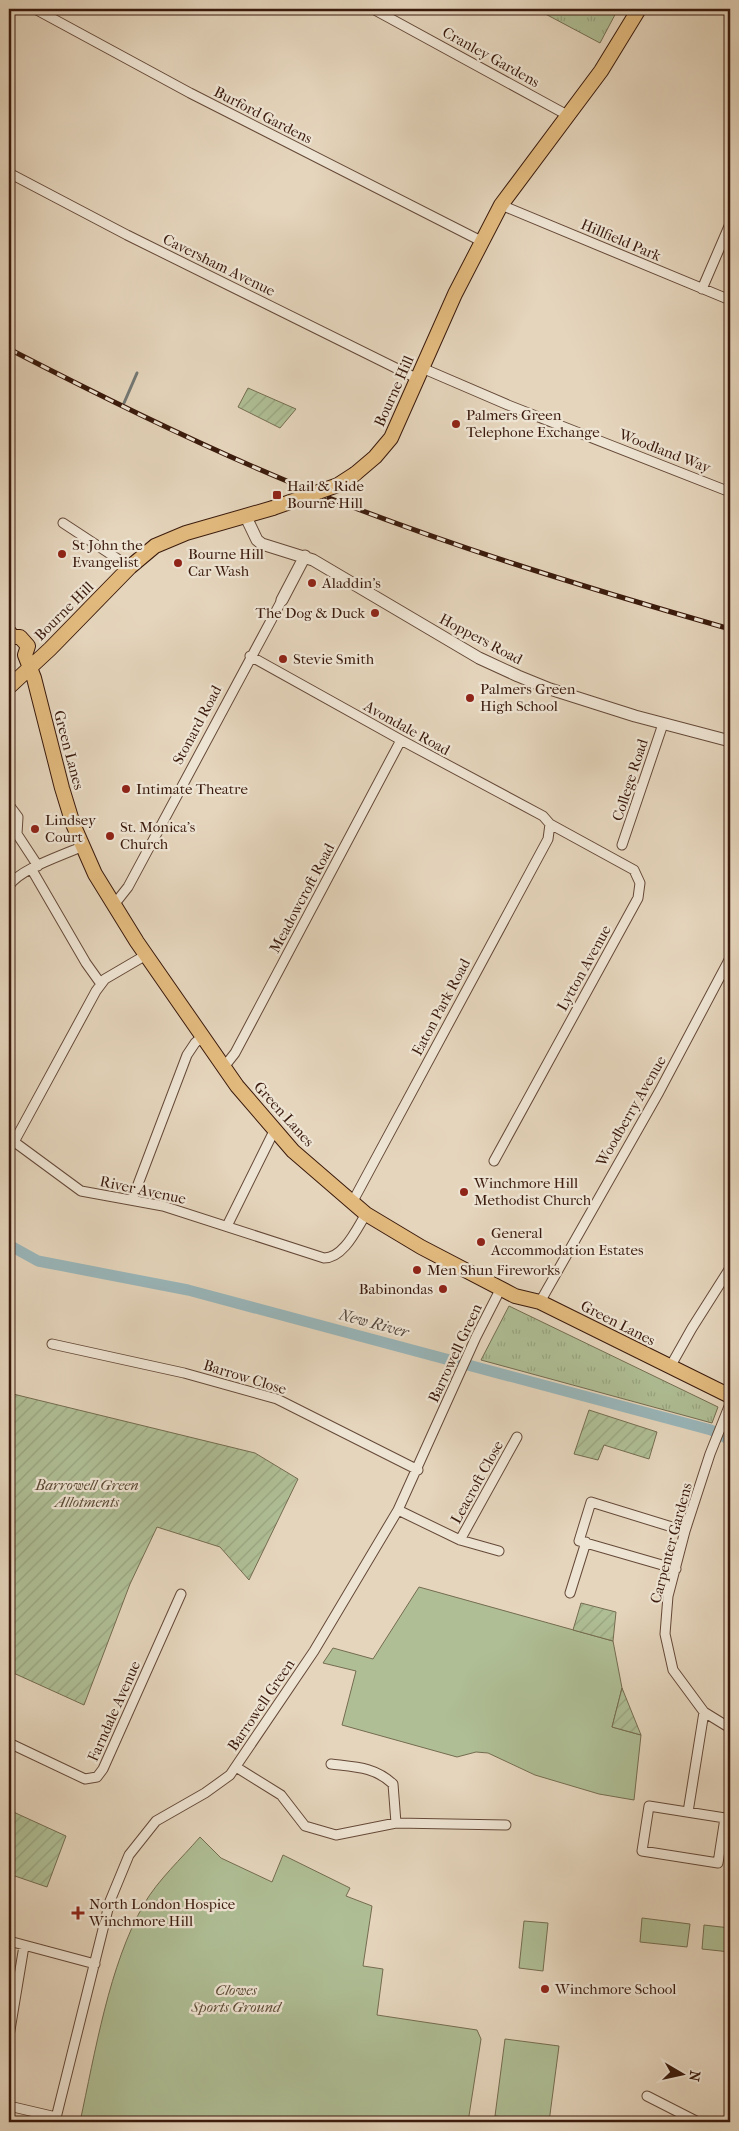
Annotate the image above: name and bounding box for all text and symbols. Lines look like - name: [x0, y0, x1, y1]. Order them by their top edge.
- street label: Cranley Gardens: [439, 23, 543, 91]
- street label: Burford Gardens: [211, 82, 316, 148]
- street label: Hillfield Park: [578, 215, 664, 265]
- street label: Caversham Avenue: [160, 230, 279, 300]
- street label: Bourne Hill: [370, 353, 418, 429]
- place label: Palmers Green Telephone Exchange: [466, 406, 600, 441]
- marker: Palmers Green Telephone Exchange: [450, 418, 462, 430]
- street label: Woodland Way: [616, 425, 714, 477]
- place label: Hail & Ride Bourne Hill: [287, 477, 364, 512]
- marker: Hail & Ride Bourne Hill: [271, 489, 283, 501]
- place label: St John the Evangelist: [72, 536, 143, 571]
- place label: Bourne Hill Car Wash: [188, 545, 264, 580]
- marker: St John the Evangelist: [56, 548, 68, 560]
- marker: Bourne Hill Car Wash: [172, 557, 184, 569]
- place label: Aladdin's: [321, 574, 381, 592]
- marker: Aladdin's: [306, 577, 318, 589]
- street label: Bourne Hill: [31, 578, 97, 644]
- place label: The Dog & Duck: [256, 604, 365, 622]
- marker: The Dog & Duck: [369, 607, 381, 619]
- street label: Hoppers Road: [436, 610, 526, 669]
- place label: Stevie Smith: [293, 650, 375, 668]
- marker: Stevie Smith: [277, 653, 289, 665]
- place label: Palmers Green High School: [480, 680, 576, 715]
- street label: Stonard Road: [169, 682, 226, 768]
- marker: Palmers Green High School: [464, 692, 476, 704]
- street label: Avondale Road: [360, 696, 454, 760]
- street label: Green Lanes: [50, 708, 88, 792]
- street label: College Road: [608, 736, 652, 823]
- place label: Intimate Theatre: [136, 780, 248, 798]
- marker: Intimate Theatre: [120, 783, 132, 795]
- place label: Lindsey Court: [45, 811, 97, 846]
- place label: St. Monica’s Church: [120, 818, 196, 853]
- marker: Lindsey Court: [29, 823, 41, 835]
- marker: St. Monica’s Church: [104, 830, 116, 842]
- street label: Meadowcroft Road: [266, 839, 339, 956]
- street label: Lytton Avenue: [553, 921, 615, 1014]
- street label: Eaton Park Road: [408, 955, 475, 1059]
- street label: Woodberry Avenue: [592, 1052, 670, 1170]
- street label: Green Lanes: [250, 1078, 318, 1151]
- street label: River Avenue: [98, 1172, 188, 1208]
- place label: Winchmore Hill Methodist Church: [473, 1174, 592, 1209]
- marker: Winchmore Hill Methodist Church: [458, 1186, 470, 1198]
- place label: General Accommodation Estates: [490, 1224, 644, 1259]
- marker: General Accommodation Estates: [475, 1236, 487, 1248]
- place label: Men Shun Fireworks: [427, 1261, 561, 1279]
- marker: Men Shun Fireworks: [411, 1264, 423, 1276]
- place label: Babinondas: [359, 1280, 433, 1298]
- marker: Babinondas: [437, 1283, 449, 1295]
- street label: Green Lanes: [578, 1297, 659, 1350]
- street label: Barrowell Green: [424, 1301, 486, 1405]
- water label: New River: [336, 1304, 413, 1342]
- street label: Barrow Close: [201, 1356, 289, 1398]
- street label: Leacroft Close: [447, 1437, 507, 1527]
- park label: Barrowell Green Allotments: [34, 1476, 139, 1511]
- street label: Carpenter Gardens: [646, 1480, 696, 1605]
- street label: Barrowell Green: [224, 1655, 298, 1754]
- street label: Farndale Avenue: [84, 1657, 144, 1764]
- place label: North London Hospice Winchmore Hill: [88, 1895, 236, 1930]
- marker: North London Hospice Winchmore Hill: [71, 1906, 85, 1920]
- place label: Winchmore School: [554, 1980, 676, 1998]
- park label: Clowes Sports Ground: [190, 1981, 283, 2016]
- marker: Winchmore School: [539, 1983, 551, 1995]
- north arrow: [656, 2048, 706, 2098]
- text: N: [685, 2069, 704, 2083]

